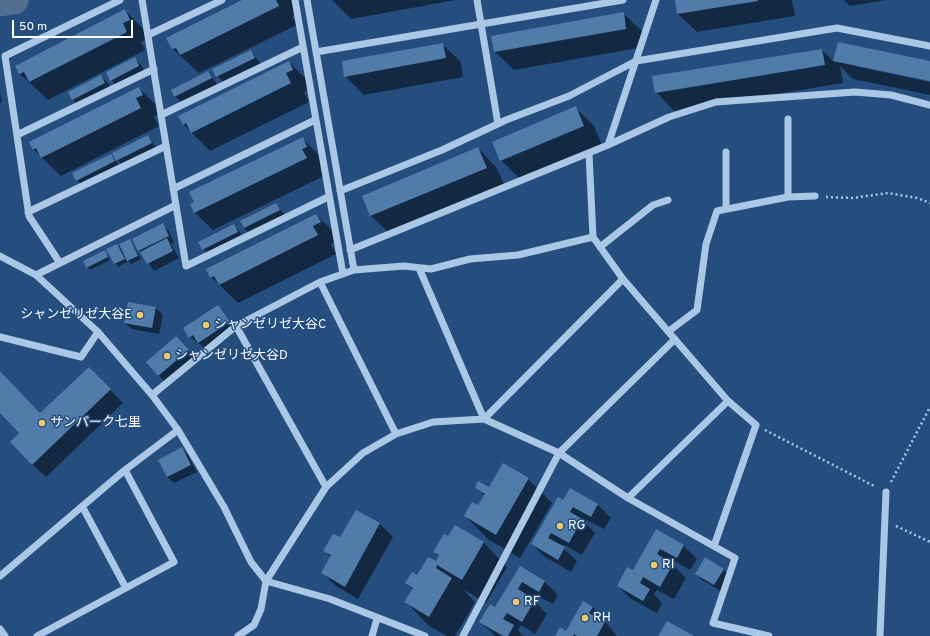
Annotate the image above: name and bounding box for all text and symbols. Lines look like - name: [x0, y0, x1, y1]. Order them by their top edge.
- scale bar: [14, 12, 135, 38]
- text: 50 m: [19, 19, 47, 35]
- place label: シャンゼリゼ大谷E: [20, 307, 132, 323]
- marker: シャンゼリゼ大谷E: [135, 310, 145, 320]
- place label: シャンゼリゼ大谷C: [214, 317, 326, 333]
- marker: シャンゼリゼ大谷C: [201, 320, 211, 330]
- place label: シャンゼリゼ大谷D: [175, 348, 288, 364]
- marker: シャンゼリゼ大谷D: [162, 351, 172, 361]
- place label: サンパーク七里: [50, 415, 141, 431]
- marker: サンパーク七里: [37, 418, 47, 428]
- place label: RG: [568, 518, 585, 534]
- marker: RG: [555, 521, 565, 531]
- place label: RI: [662, 557, 674, 573]
- marker: RI: [649, 560, 659, 570]
- place label: RF: [524, 594, 540, 610]
- marker: RF: [511, 597, 521, 607]
- place label: RH: [593, 610, 611, 626]
- marker: RH: [580, 613, 590, 623]

